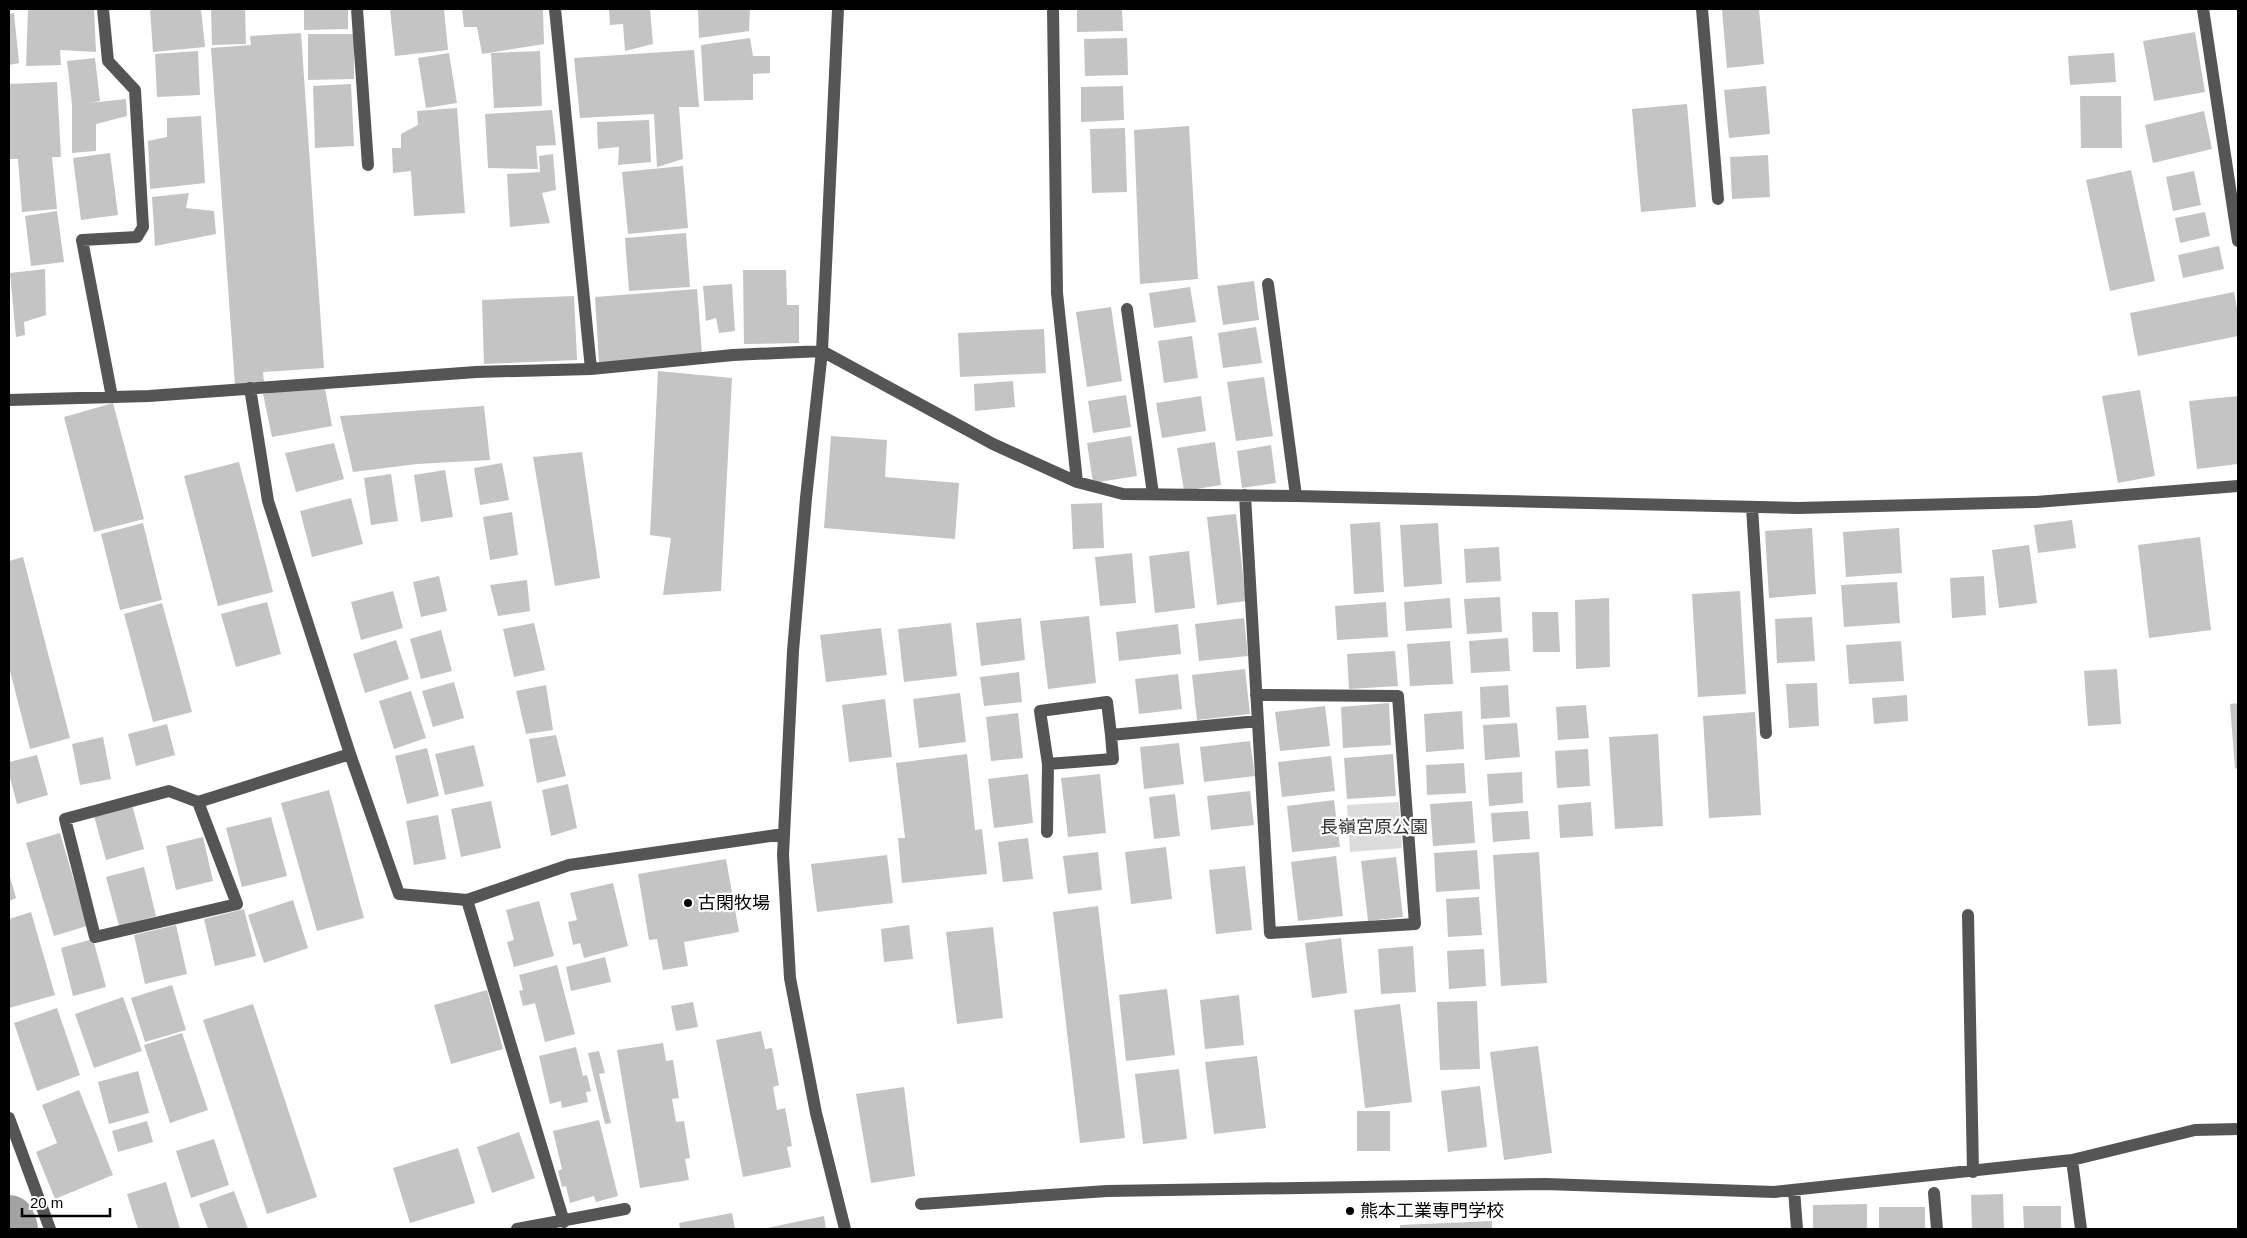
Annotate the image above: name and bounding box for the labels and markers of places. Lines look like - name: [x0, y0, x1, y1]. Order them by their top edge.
- place label: 古閑牧場: [698, 893, 770, 913]
- marker: 古閑牧場: [682, 897, 694, 909]
- place label: 熊本工業専門学校: [1360, 1201, 1504, 1221]
- marker: 熊本工業専門学校: [1344, 1205, 1356, 1217]

